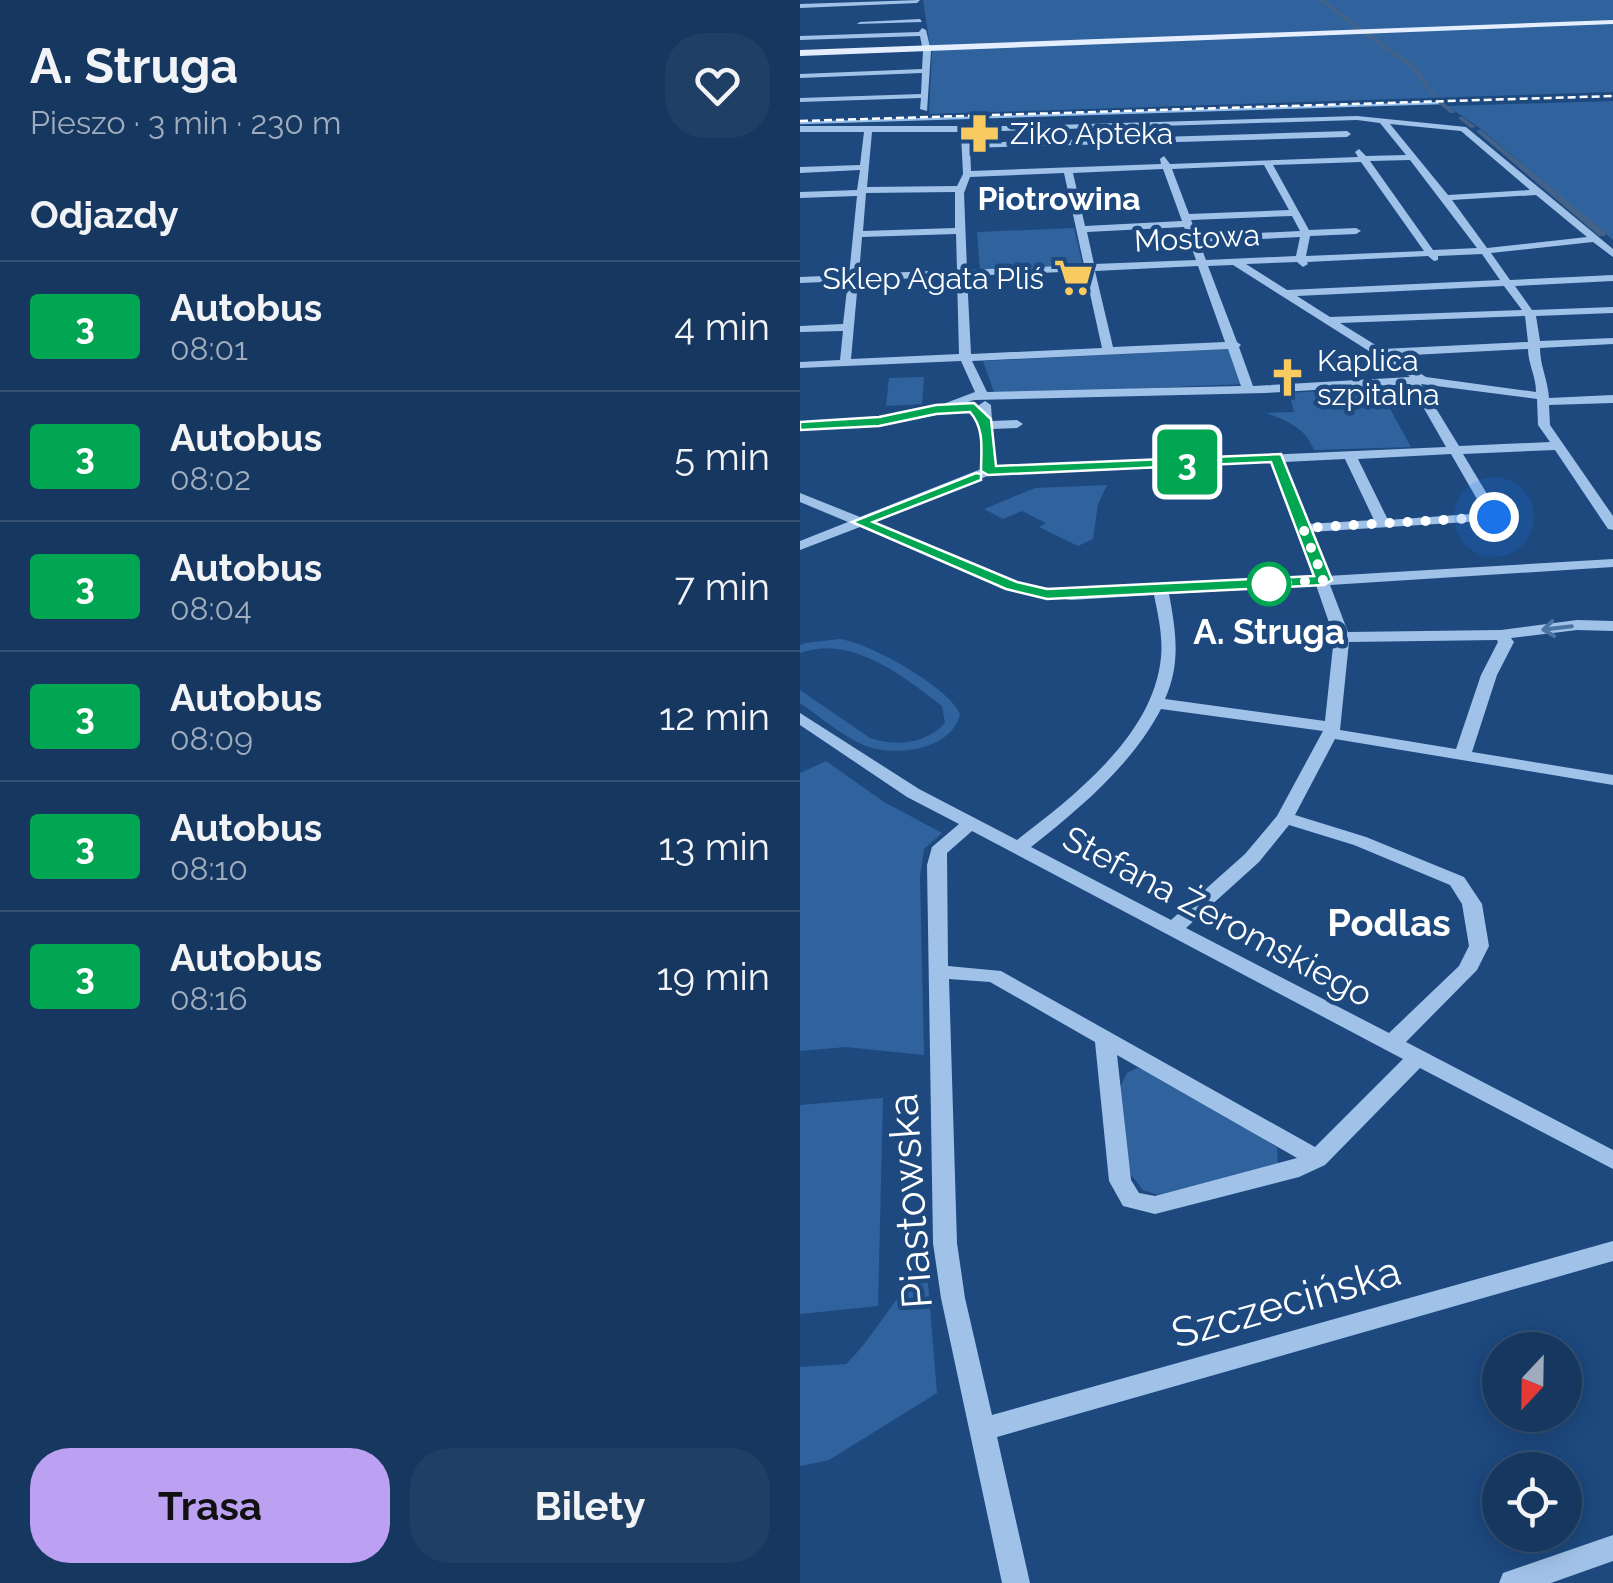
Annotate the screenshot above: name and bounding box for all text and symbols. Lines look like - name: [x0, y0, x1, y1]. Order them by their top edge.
- button: heart: [665, 33, 770, 138]
- text: A. Struga: [30, 38, 238, 94]
- text: Pieszo · 3 min · 230 m: [30, 104, 341, 141]
- pharmacy icon: Ziko Apteka: [959, 112, 1001, 154]
- place label: Ziko Apteka: [1010, 116, 1173, 151]
- district label: Piotrowina: [977, 180, 1141, 217]
- text: Odjazdy: [30, 192, 179, 237]
- street label: Mostowa: [1133, 217, 1261, 259]
- supermarket icon: Sklep Agata Pliś: [1053, 257, 1095, 299]
- place label: Sklep Agata Pliś: [822, 261, 1044, 296]
- text: Autobus: [170, 285, 322, 330]
- text: 4 min: [674, 304, 770, 349]
- text: 3: [75, 306, 95, 347]
- text: 08:01: [170, 330, 248, 367]
- place label: Kaplica szpitalna: [1317, 343, 1440, 412]
- church icon: Kaplica szpitalna: [1266, 356, 1308, 398]
- text: Autobus: [170, 415, 322, 460]
- line badge: 3: [1154, 430, 1220, 494]
- text: 5 min: [674, 434, 770, 479]
- text: 3: [75, 436, 95, 477]
- text: 3: [1177, 442, 1197, 483]
- text: 08:02: [170, 460, 251, 497]
- your location: [1469, 492, 1519, 542]
- text: Autobus: [170, 545, 322, 590]
- marker: A. Struga: [1248, 563, 1290, 605]
- text: 7 min: [675, 564, 770, 609]
- text: 3: [75, 566, 95, 607]
- text: 08:04: [170, 590, 252, 627]
- place label: A. Struga: [1193, 611, 1345, 652]
- one-way arrow: [1541, 619, 1574, 638]
- text: Autobus: [170, 675, 322, 720]
- text: 12 min: [659, 694, 770, 739]
- text: 3: [75, 696, 95, 737]
- text: 08:09: [170, 720, 253, 757]
- text: Autobus: [170, 805, 322, 850]
- street label: Stefana Żeromskiego: [1056, 817, 1380, 1015]
- text: 13 min: [658, 824, 770, 869]
- text: 3: [75, 826, 95, 867]
- text: 08:10: [170, 850, 248, 887]
- district label: Podlas: [1327, 900, 1451, 945]
- text: Autobus: [170, 935, 322, 980]
- text: 19 min: [656, 954, 770, 999]
- text: 3: [75, 956, 95, 997]
- text: 08:16: [170, 980, 248, 1017]
- street label: Piastowska: [878, 1092, 942, 1310]
- street label: Szczecińska: [1166, 1246, 1406, 1358]
- north arrow: [1482, 1332, 1582, 1432]
- map controls: [1482, 1332, 1582, 1552]
- button: Trasa: [30, 1448, 390, 1563]
- button: Bilety: [410, 1448, 770, 1563]
- button: locate: [1482, 1452, 1582, 1552]

